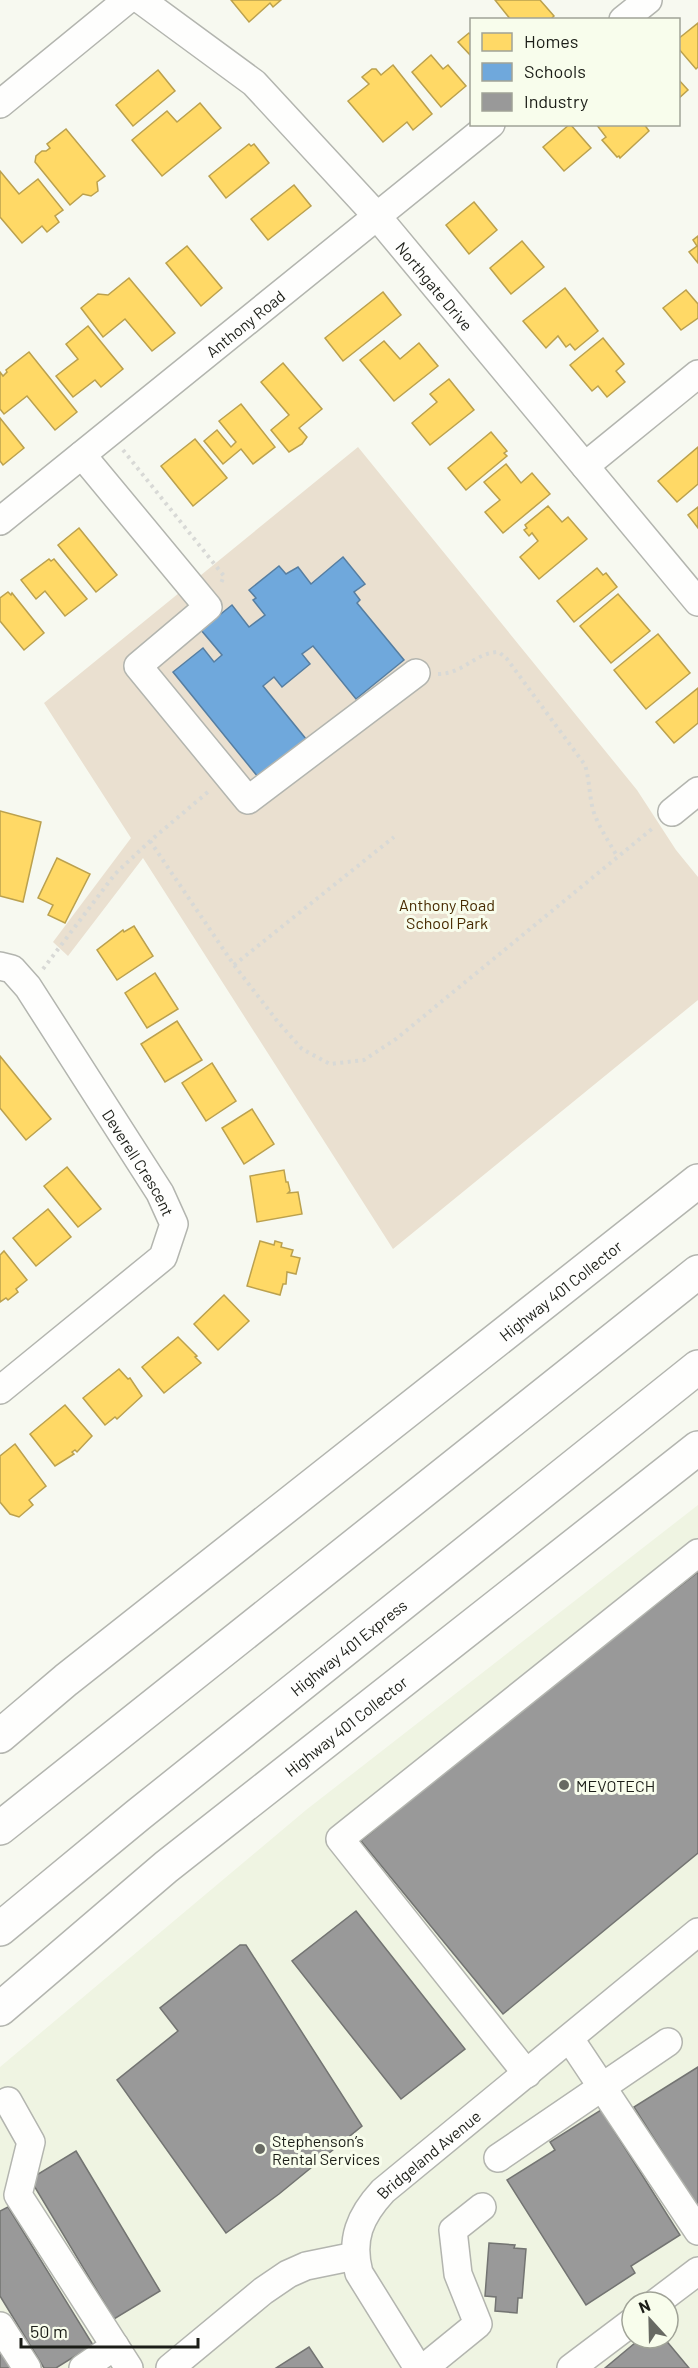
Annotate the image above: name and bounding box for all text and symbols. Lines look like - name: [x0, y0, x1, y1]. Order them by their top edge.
- legend: [470, 18, 680, 126]
- text: Homes: [524, 30, 578, 52]
- text: Schools: [524, 60, 586, 82]
- text: Industry: [524, 90, 588, 112]
- street label: Northgate Drive: [392, 237, 477, 334]
- street label: Anthony Road: [202, 285, 288, 360]
- park label: Anthony Road School Park: [399, 895, 495, 932]
- street label: Deverell Crescent: [99, 1105, 178, 1219]
- street label: Highway 401 Collector: [495, 1236, 625, 1344]
- street label: Highway 401 Express: [286, 1595, 410, 1699]
- street label: Highway 401 Collector: [280, 1671, 411, 1780]
- place label: MEVOTECH: [576, 1776, 655, 1795]
- marker: MEVOTECH: [557, 1778, 571, 1792]
- street label: Bridgeland Avenue: [372, 2106, 484, 2202]
- place label: Stephenson’s Rental Services: [272, 2131, 380, 2168]
- marker: Stephenson’s Rental Services: [253, 2142, 267, 2156]
- north arrow: [620, 2290, 680, 2350]
- text: N: [636, 2295, 653, 2316]
- scale bar: [21, 2311, 198, 2349]
- text: 50 m: [30, 2320, 68, 2342]

